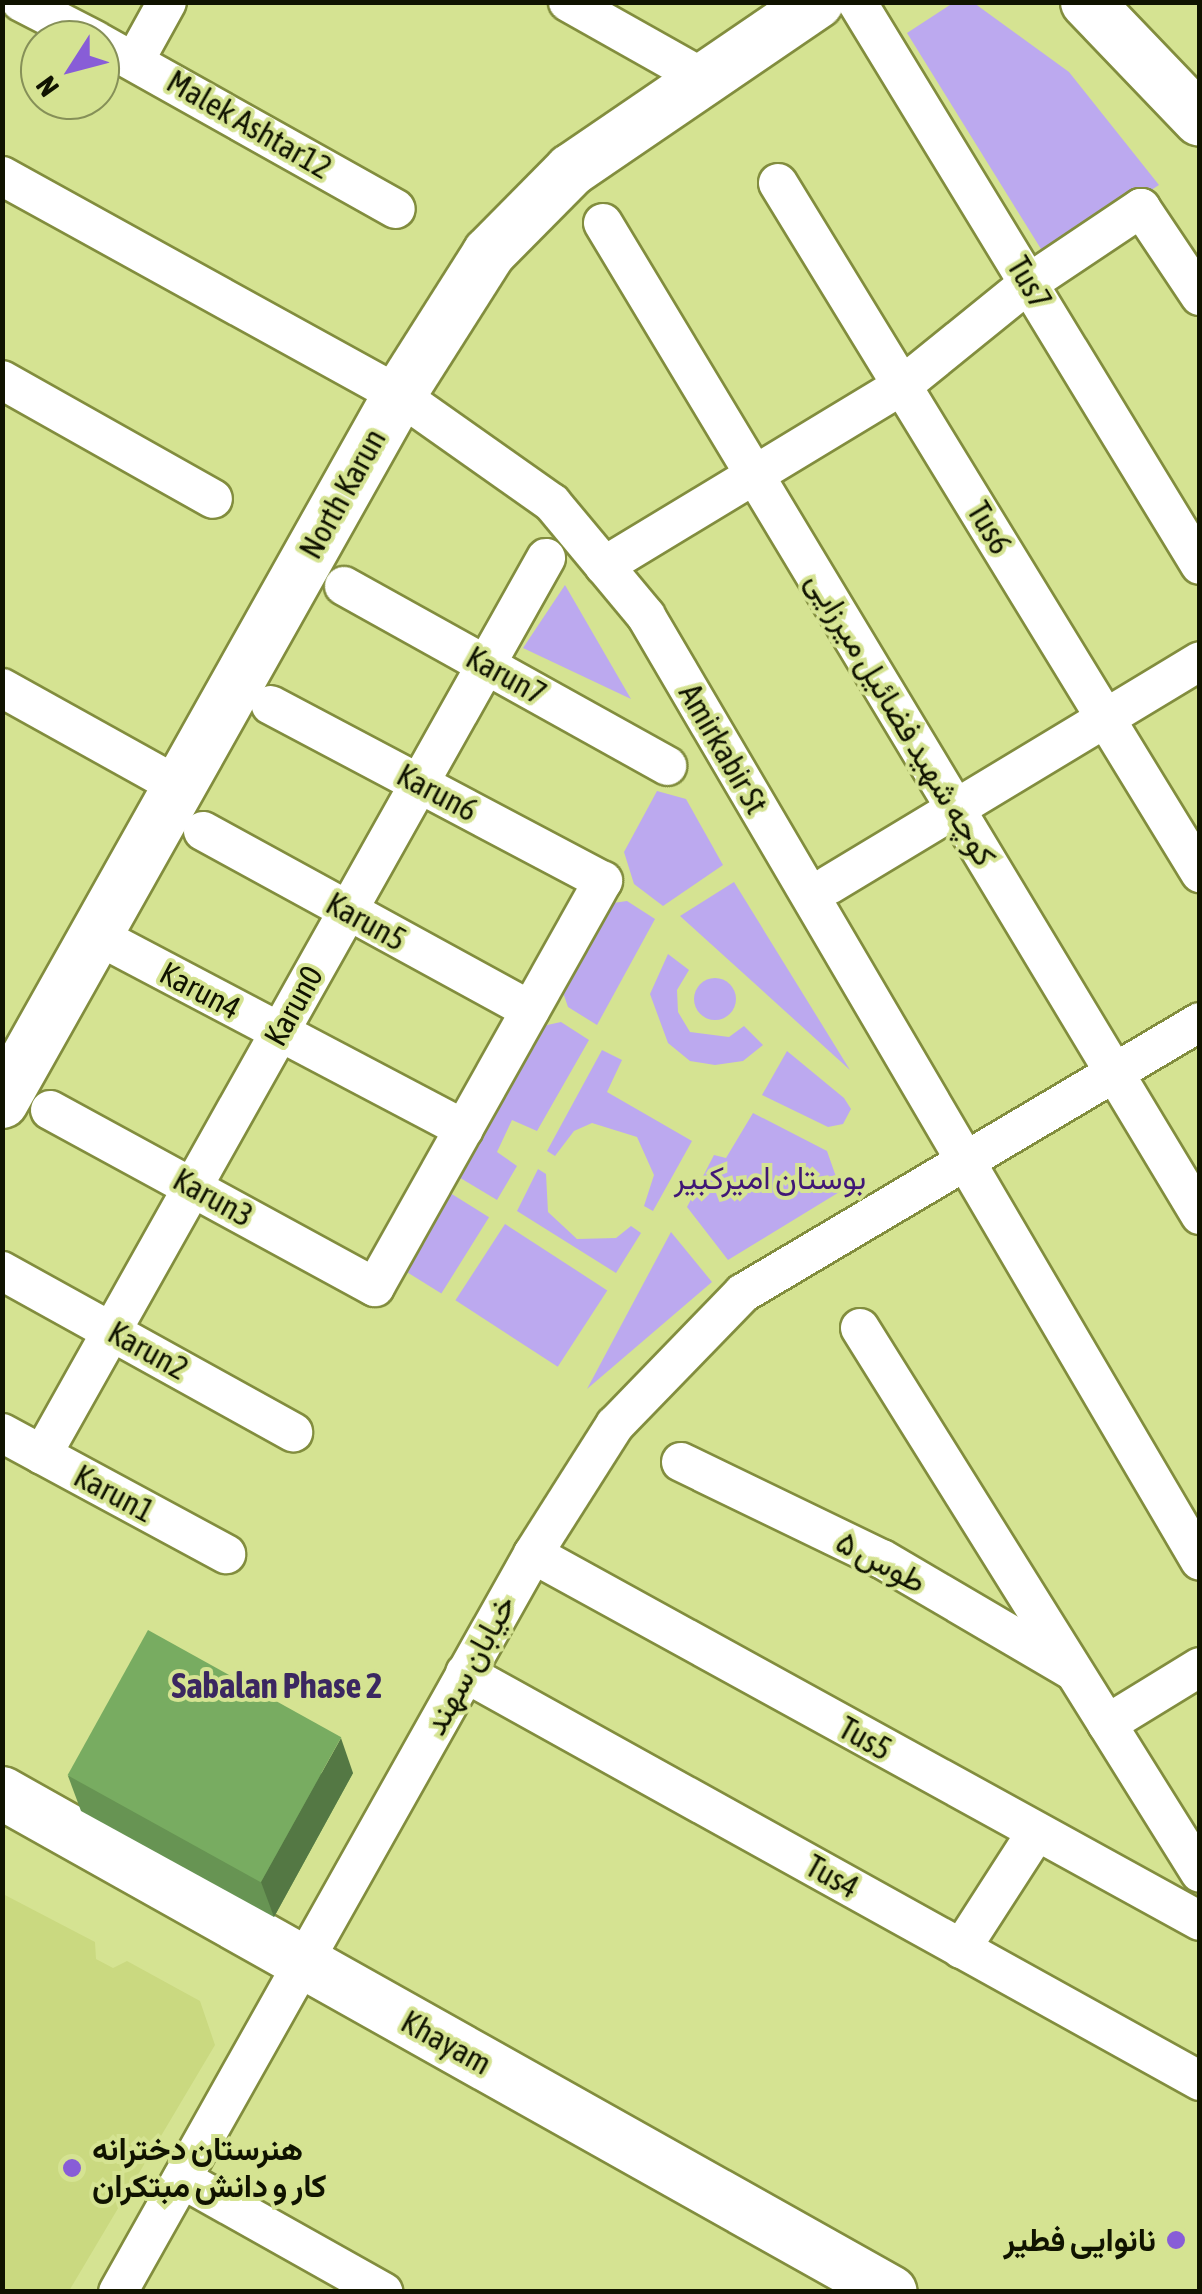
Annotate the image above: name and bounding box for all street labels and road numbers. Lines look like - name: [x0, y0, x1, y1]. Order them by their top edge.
- street label: Malek Ashtar12: [160, 62, 338, 188]
- street label: Tus7: [999, 250, 1059, 316]
- street label: North Karun: [292, 422, 394, 566]
- street label: Tus6: [959, 495, 1019, 561]
- street label: کوچه شهید فضائیل میرزایی: [798, 565, 1004, 873]
- street label: Karun7: [459, 639, 553, 713]
- street label: Amirkabir St: [671, 677, 775, 821]
- street label: Karun6: [390, 756, 484, 830]
- street label: Karun5: [319, 885, 413, 959]
- street label: Karun4: [153, 954, 247, 1028]
- street label: Karun0: [257, 959, 331, 1053]
- street label: Karun3: [166, 1161, 260, 1235]
- street label: Karun2: [101, 1314, 195, 1388]
- street label: Karun1: [67, 1457, 161, 1531]
- street label: طوس ۵: [830, 1522, 932, 1602]
- street label: خیابان سهند: [416, 1588, 524, 1742]
- street label: Tus5: [832, 1709, 898, 1769]
- street label: Tus4: [799, 1847, 865, 1907]
- street label: Khayam: [394, 2003, 498, 2083]

